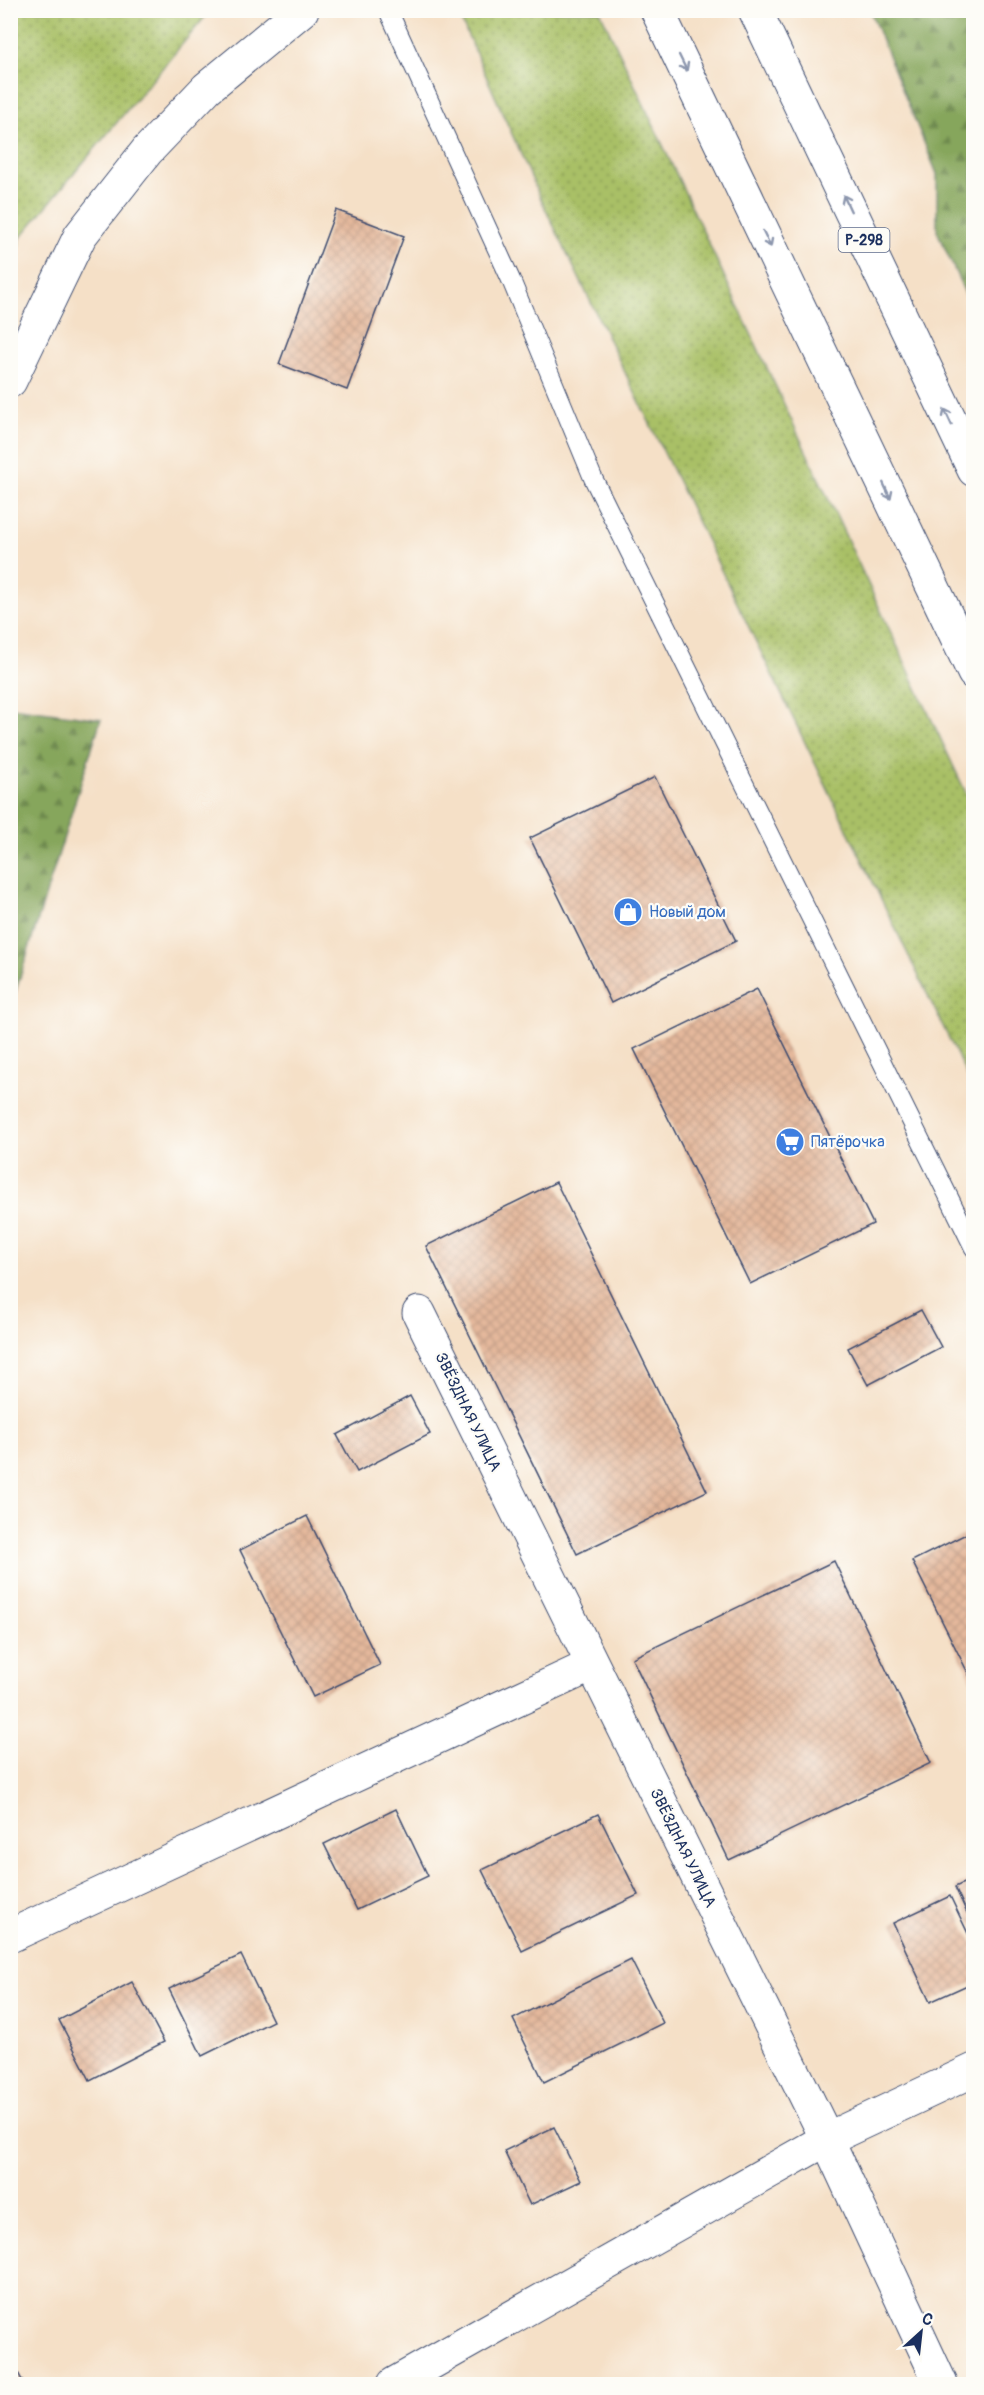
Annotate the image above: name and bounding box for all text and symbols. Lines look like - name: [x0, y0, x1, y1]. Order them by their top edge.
- one-way arrow: [677, 54, 689, 72]
- one-way arrow: [840, 195, 852, 213]
- road number: Р-298: [838, 228, 890, 252]
- one-way arrow: [761, 230, 773, 248]
- one-way arrow: [942, 409, 954, 427]
- one-way arrow: [882, 482, 894, 500]
- shop icon: Новый дом: [612, 896, 644, 928]
- place label: Новый дом: [649, 902, 726, 922]
- supermarket icon: Пятёрочка: [774, 1126, 806, 1158]
- place label: Пятёрочка: [811, 1132, 885, 1152]
- street label: ЗВЁЗДНАЯ УЛИЦА: [431, 1349, 505, 1475]
- street label: ЗВЁЗДНАЯ УЛИЦА: [646, 1785, 720, 1911]
- north arrow: [891, 2302, 951, 2362]
- text: С: [918, 2308, 936, 2331]

